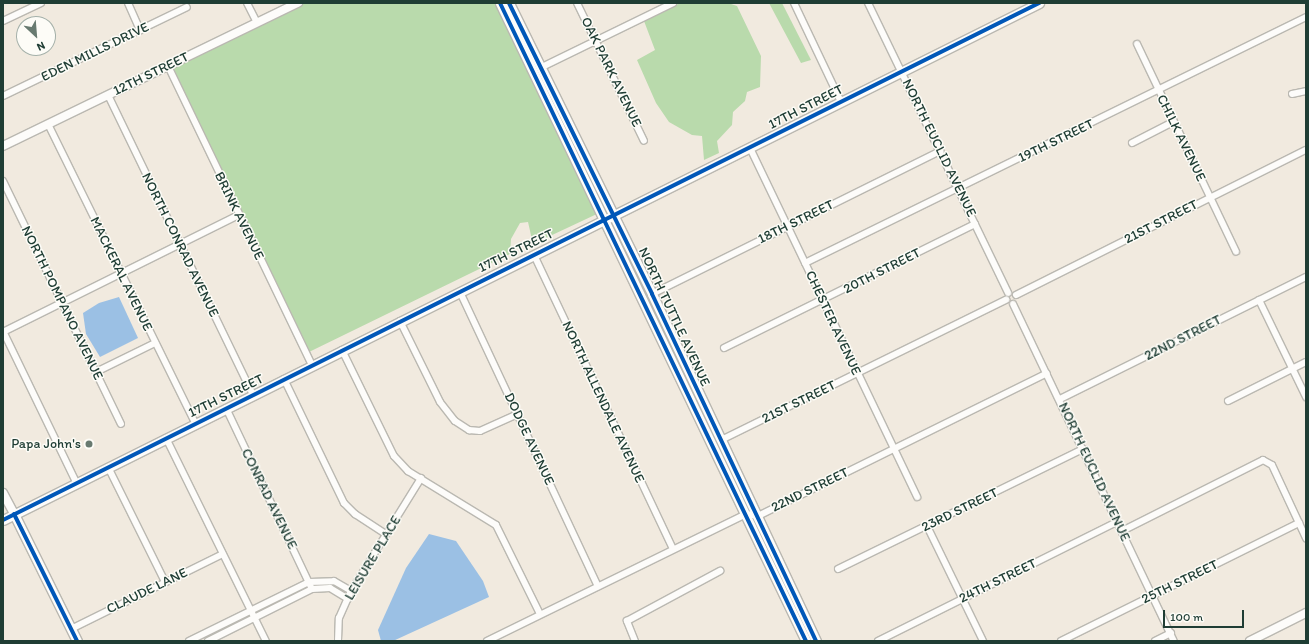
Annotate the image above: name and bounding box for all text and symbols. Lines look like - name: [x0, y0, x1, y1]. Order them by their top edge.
- street label: OAK PARK AVENUE: [577, 15, 645, 129]
- north arrow: [16, 16, 56, 56]
- street label: EDEN MILLS DRIVE: [38, 19, 152, 85]
- street label: 12TH STREET: [110, 48, 192, 100]
- street label: NORTH EUCLID AVENUE: [898, 77, 980, 219]
- street label: 17TH STREET: [766, 81, 846, 133]
- street label: CHILK AVENUE: [1153, 92, 1209, 184]
- street label: 19TH STREET: [1015, 115, 1097, 167]
- street label: BRINK AVENUE: [211, 169, 267, 263]
- street label: NORTH CONRAD AVENUE: [138, 170, 222, 320]
- street label: 18TH STREET: [755, 196, 837, 248]
- street label: 21ST STREET: [1121, 196, 1201, 248]
- street label: MACKERAL AVENUE: [86, 214, 156, 334]
- street label: NORTH POMPANO AVENUE: [17, 223, 107, 383]
- street label: 17TH STREET: [476, 225, 556, 277]
- street label: 20TH STREET: [841, 244, 923, 298]
- street label: NORTH TUTTLE AVENUE: [635, 245, 713, 389]
- street label: CHESTER AVENUE: [802, 268, 864, 378]
- street label: 22ND STREET: [1142, 311, 1224, 365]
- street label: NORTH ALLENDALE AVENUE: [558, 318, 648, 486]
- street label: 17TH STREET: [186, 370, 266, 422]
- street label: 21ST STREET: [759, 377, 839, 427]
- street label: DODGE AVENUE: [500, 390, 558, 488]
- street label: NORTH EUCLID AVENUE: [1055, 400, 1133, 544]
- place label: Papa John's: [11, 436, 81, 452]
- marker: Papa John's: [84, 439, 94, 449]
- street label: CONRAD AVENUE: [237, 446, 301, 552]
- street label: 22ND STREET: [769, 464, 851, 516]
- street label: 23RD STREET: [919, 484, 1001, 536]
- street label: LEISURE PLACE: [341, 513, 405, 603]
- street label: 24TH STREET: [956, 555, 1040, 607]
- street label: 25TH STREET: [1139, 556, 1221, 608]
- street label: CLAUDE LANE: [104, 564, 190, 618]
- scale bar: [1165, 602, 1246, 628]
- text: 100 m: [1170, 610, 1203, 624]

